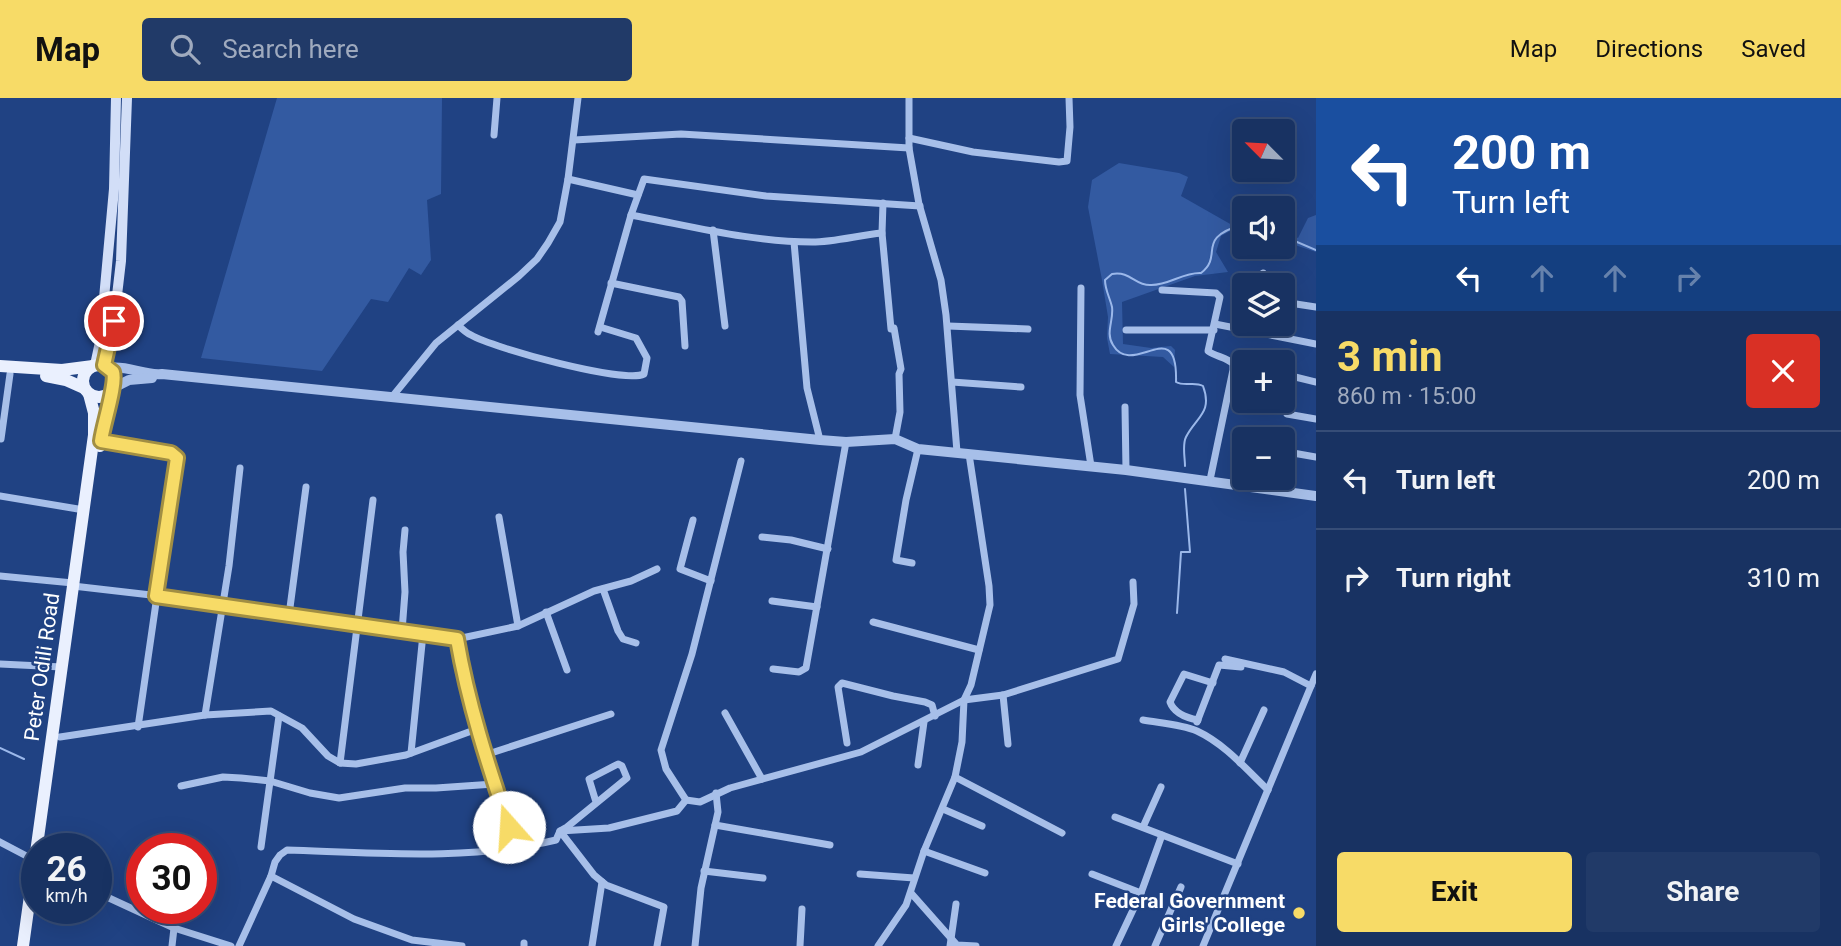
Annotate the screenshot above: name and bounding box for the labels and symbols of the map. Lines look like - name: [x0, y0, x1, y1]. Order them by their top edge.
- north arrow: [1232, 119, 1295, 182]
- pin: [84, 291, 144, 351]
- street label: Peter Odili Road: [20, 591, 64, 743]
- position arrow: [472, 790, 546, 864]
- speed limit sign: 30: [126, 833, 217, 924]
- place label: Federal Government Girls' College: [1094, 889, 1285, 937]
- marker: Federal Government Girls' College: [1291, 905, 1307, 921]

